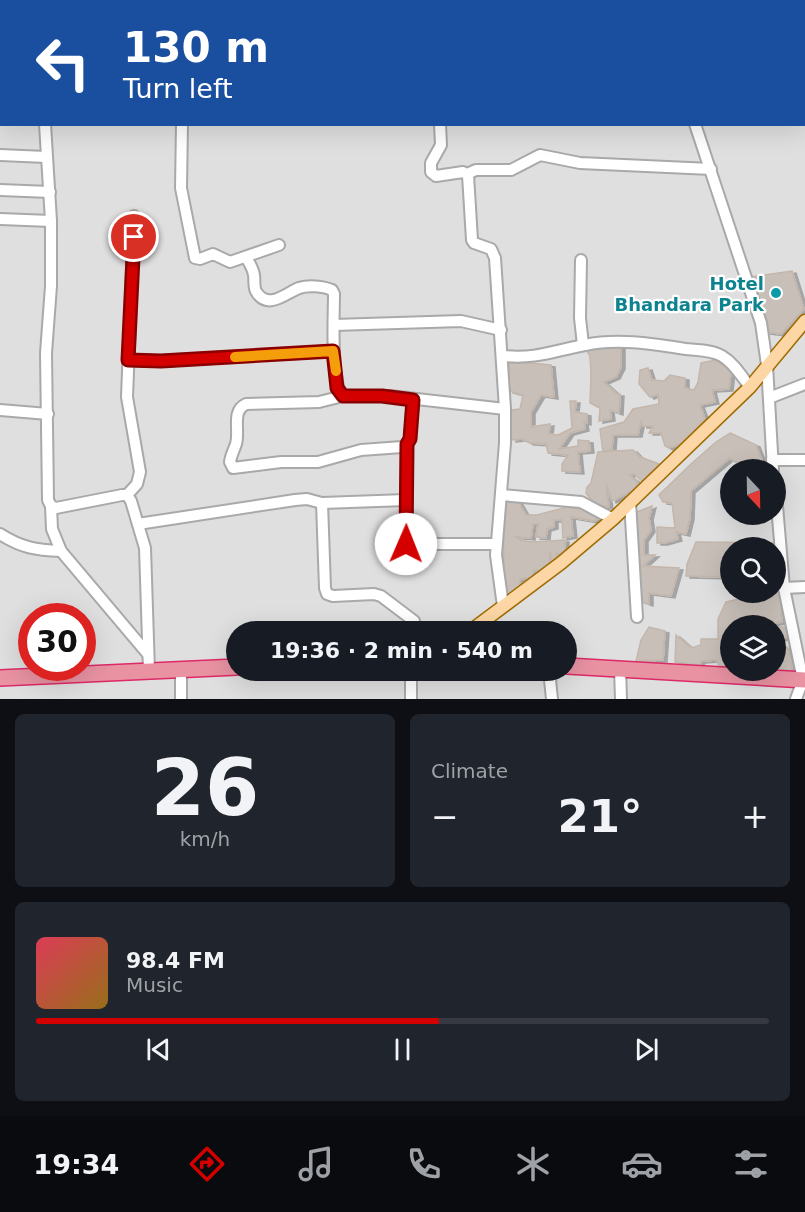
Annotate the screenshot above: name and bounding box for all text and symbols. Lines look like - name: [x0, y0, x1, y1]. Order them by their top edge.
- text: 130 m: [123, 23, 269, 72]
- icon: left: [24, 24, 102, 102]
- text: Turn left: [123, 73, 233, 104]
- pin: [108, 211, 159, 262]
- icon: arrive: [117, 220, 150, 253]
- place label: Hotel Bhandara Park: [614, 273, 765, 315]
- marker: Hotel Bhandara Park: [769, 286, 783, 300]
- north arrow: [720, 459, 786, 525]
- map controls: [720, 459, 786, 681]
- position arrow: [374, 512, 438, 576]
- button: search: [720, 537, 786, 603]
- speed limit sign: 30: [18, 603, 96, 681]
- button: layers: [720, 615, 786, 681]
- text: 19:36 · 2 min · 540 m: [270, 638, 533, 663]
- text: 26: [151, 743, 259, 833]
- text: Climate: [431, 759, 508, 783]
- text: 21°: [557, 790, 643, 843]
- text: −: [431, 797, 459, 836]
- text: +: [741, 797, 769, 836]
- text: km/h: [180, 827, 230, 851]
- text: 98.4 FM: [126, 948, 225, 973]
- text: Music: [126, 973, 183, 997]
- icon: previous: [142, 1033, 175, 1066]
- icon: pause: [386, 1033, 419, 1066]
- icon: next: [630, 1033, 663, 1066]
- icon: directions: [186, 1143, 228, 1185]
- icon: music: [295, 1143, 337, 1185]
- icon: phone: [403, 1143, 445, 1185]
- icon: climate: [512, 1143, 554, 1185]
- icon: car: [621, 1143, 663, 1185]
- icon: filters: [730, 1143, 772, 1185]
- text: 19:34: [33, 1149, 119, 1180]

